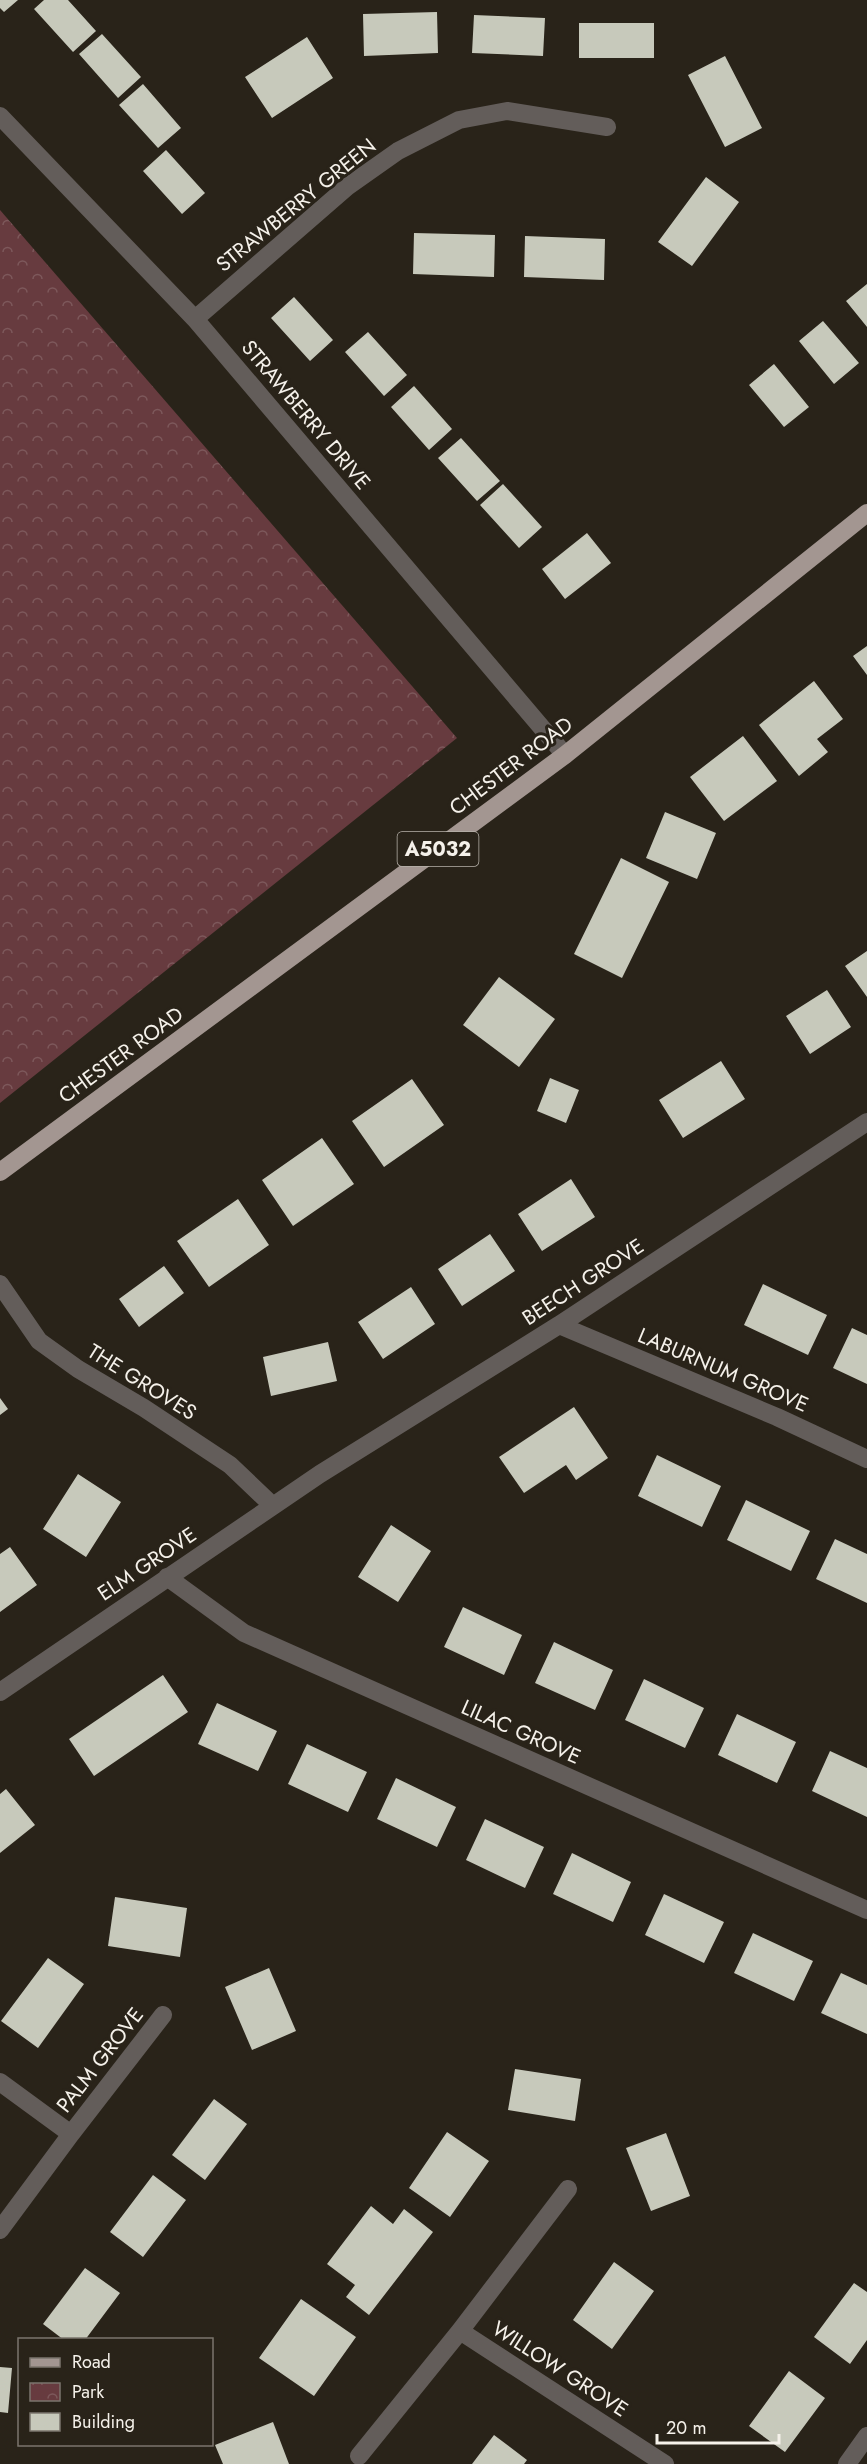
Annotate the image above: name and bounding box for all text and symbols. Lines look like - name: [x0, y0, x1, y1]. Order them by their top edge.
- street label: STRAWBERRY GREEN: [210, 131, 382, 279]
- street label: STRAWBERRY DRIVE: [234, 334, 378, 496]
- street label: CHESTER ROAD: [443, 710, 579, 822]
- road number: A5032: [398, 832, 478, 866]
- street label: CHESTER ROAD: [52, 999, 190, 1111]
- street label: BEECH GROVE: [516, 1231, 650, 1333]
- street label: LABURNUM GROVE: [633, 1320, 813, 1420]
- street label: THE GROVES: [82, 1337, 202, 1427]
- street label: ELM GROVE: [91, 1520, 203, 1608]
- street label: LILAC GROVE: [456, 1692, 586, 1772]
- street label: PALM GROVE: [49, 2001, 151, 2119]
- street label: WILLOW GROVE: [486, 2314, 634, 2424]
- legend: [18, 2338, 213, 2446]
- text: Road: [72, 2349, 111, 2375]
- text: Park: [72, 2379, 104, 2405]
- scale bar: [657, 2407, 778, 2445]
- text: Building: [72, 2409, 135, 2435]
- text: 20 m: [666, 2415, 706, 2441]

